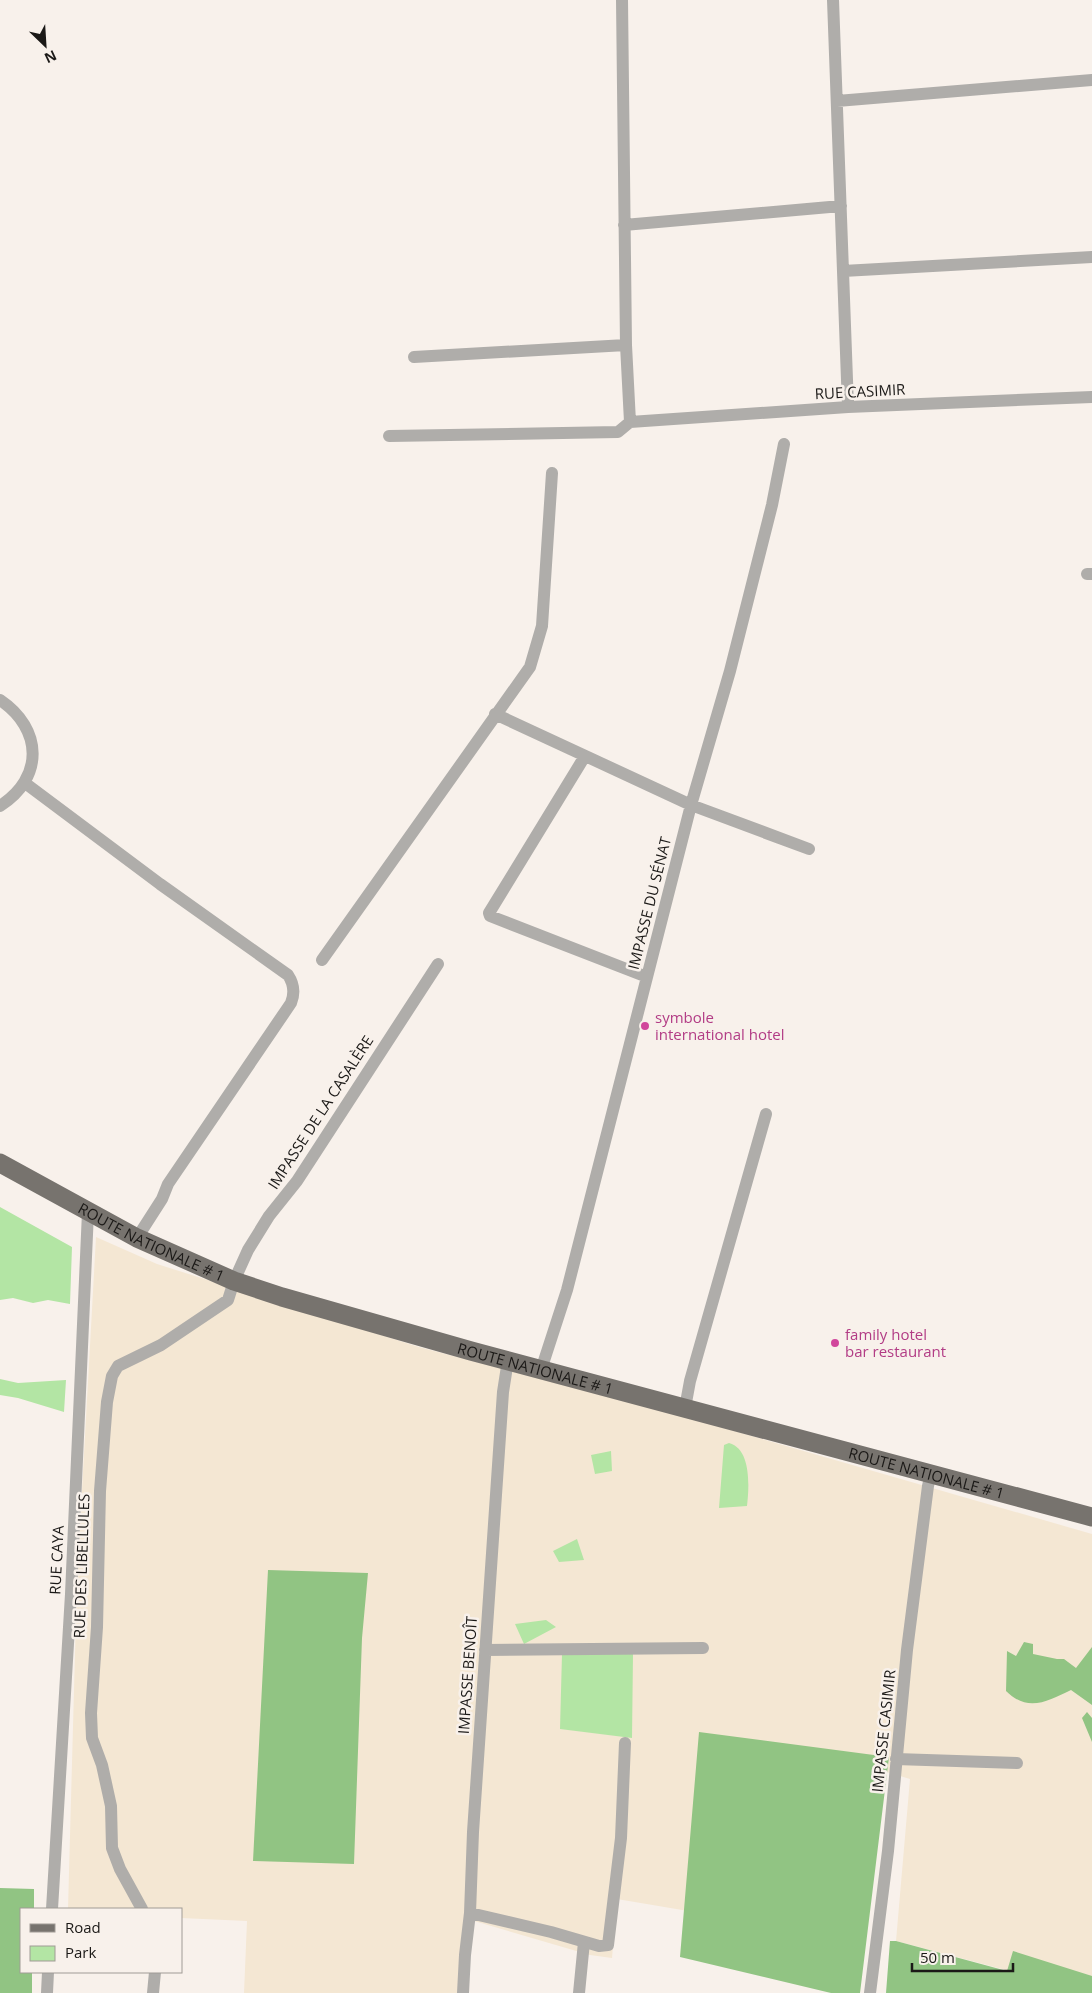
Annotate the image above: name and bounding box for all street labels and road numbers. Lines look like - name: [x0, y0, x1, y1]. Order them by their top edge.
- street label: RUE CASIMIR: [814, 379, 907, 403]
- street label: IMPASSE DU SÉNAT: [623, 834, 675, 971]
- street label: IMPASSE DE LA CASALÈRE: [263, 1031, 377, 1193]
- street label: ROUTE NATIONALE # 1: [75, 1198, 228, 1286]
- street label: ROUTE NATIONALE # 1: [455, 1338, 615, 1399]
- street label: ROUTE NATIONALE # 1: [846, 1442, 1007, 1503]
- street label: RUE DES LIBELLULES: [68, 1493, 94, 1639]
- street label: RUE CAYA: [44, 1524, 68, 1595]
- street label: IMPASSE BENOÎT: [453, 1615, 481, 1735]
- street label: IMPASSE CASIMIR: [867, 1668, 899, 1793]

